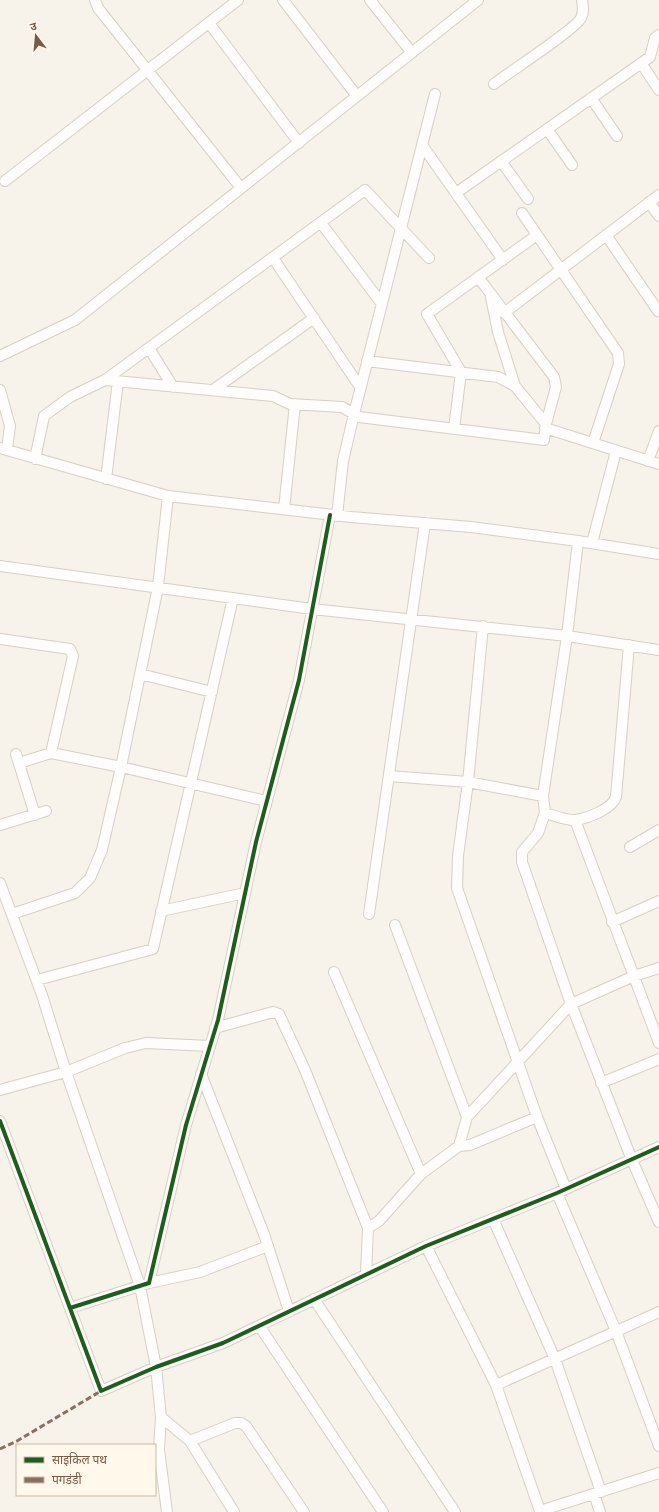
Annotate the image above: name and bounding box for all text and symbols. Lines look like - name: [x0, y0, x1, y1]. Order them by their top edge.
- north arrow: [16, 16, 56, 56]
- text: उ: [28, 20, 39, 34]
- legend: [16, 1444, 156, 1496]
- text: साइकिल पथ: [52, 1452, 107, 1467]
- text: पगडंडी: [52, 1472, 82, 1487]

